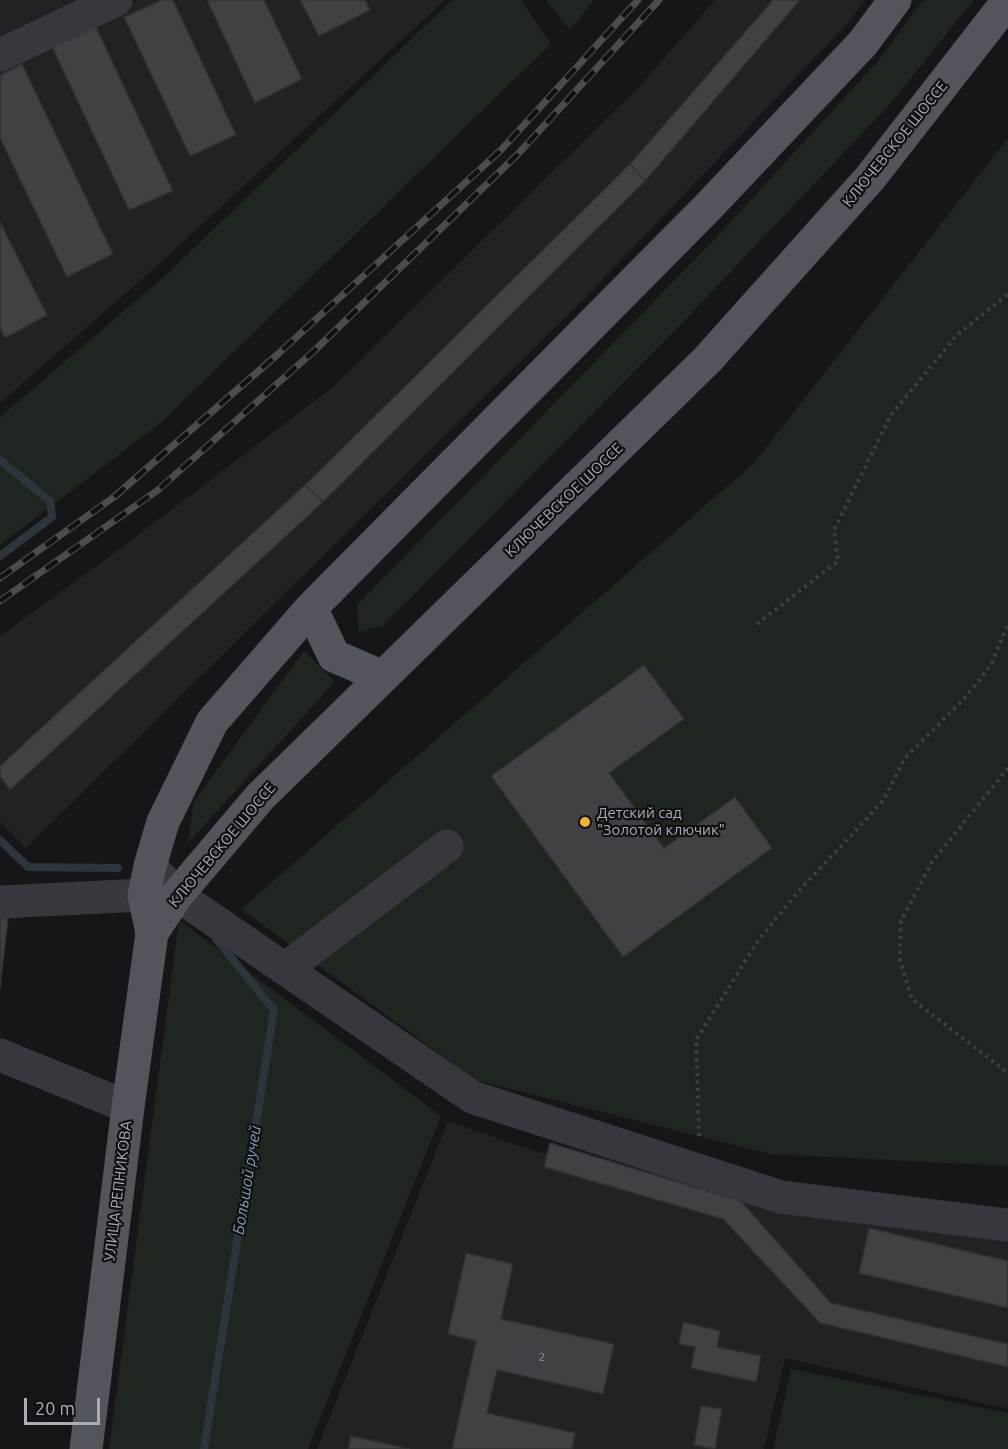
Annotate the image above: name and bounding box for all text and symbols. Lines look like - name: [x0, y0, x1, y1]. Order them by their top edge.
- street label: КЛЮЧЕВСКОЕ ШОССЕ: [839, 77, 951, 211]
- street label: КЛЮЧЕВСКОЕ ШОССЕ: [501, 439, 627, 561]
- street label: КЛЮЧЕВСКОЕ ШОССЕ: [165, 779, 279, 911]
- place label: Детский сад "Золотой ключик": [597, 804, 725, 839]
- marker: Детский сад "Золотой ключик": [578, 815, 592, 829]
- street label: УЛИЦА РЕПНИКОВА: [100, 1120, 136, 1262]
- water label: Большой ручей: [229, 1124, 265, 1236]
- house number: 2: [539, 1350, 545, 1364]
- scale bar: [27, 1386, 104, 1424]
- text: 20 m: [35, 1398, 75, 1418]

